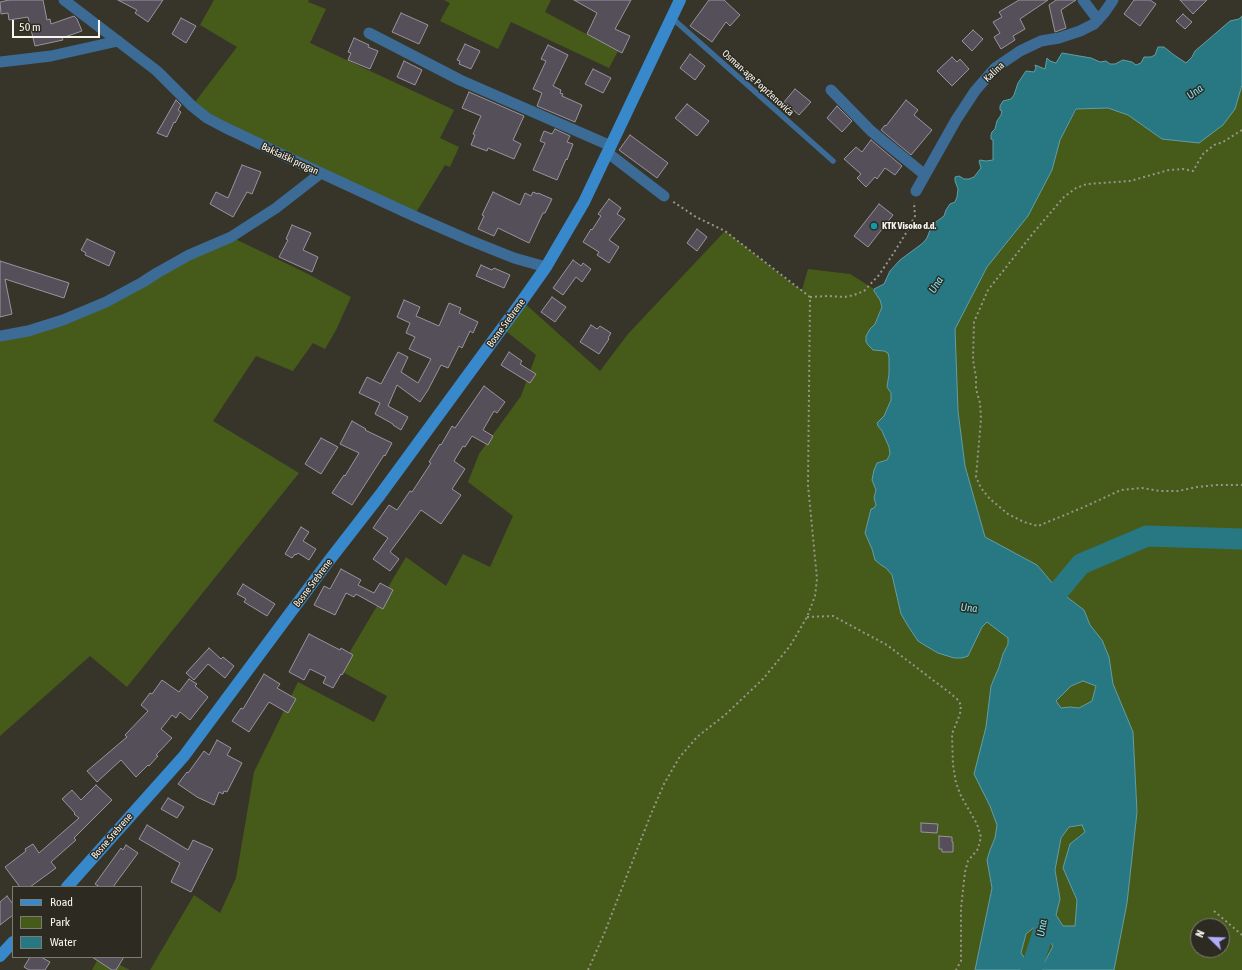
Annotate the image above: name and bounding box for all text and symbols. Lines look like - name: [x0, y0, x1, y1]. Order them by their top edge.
- scale bar: [14, 12, 102, 38]
- text: 50 m: [19, 20, 41, 34]
- street label: Osman-age Poprženovića: [720, 48, 796, 118]
- street label: Kalina: [981, 59, 1007, 85]
- water label: Una: [1184, 82, 1206, 102]
- street label: Bakšaiški progan: [260, 141, 320, 177]
- place label: KTK Visoko d.d.: [882, 220, 936, 232]
- marker: KTK Visoko d.d.: [869, 221, 879, 231]
- water label: Una: [926, 274, 946, 296]
- street label: Bosne Srebrene: [484, 296, 528, 350]
- street label: Bosne Srebrene: [291, 557, 335, 609]
- water label: Una: [960, 601, 978, 615]
- street label: Bosne Srebrene: [89, 811, 135, 861]
- legend: [12, 886, 142, 958]
- text: Road: [50, 895, 73, 909]
- text: Park: [50, 915, 70, 929]
- north arrow: [1190, 918, 1230, 958]
- water label: Una: [1034, 919, 1050, 937]
- text: N: [1193, 928, 1207, 939]
- text: Water: [50, 935, 76, 949]

